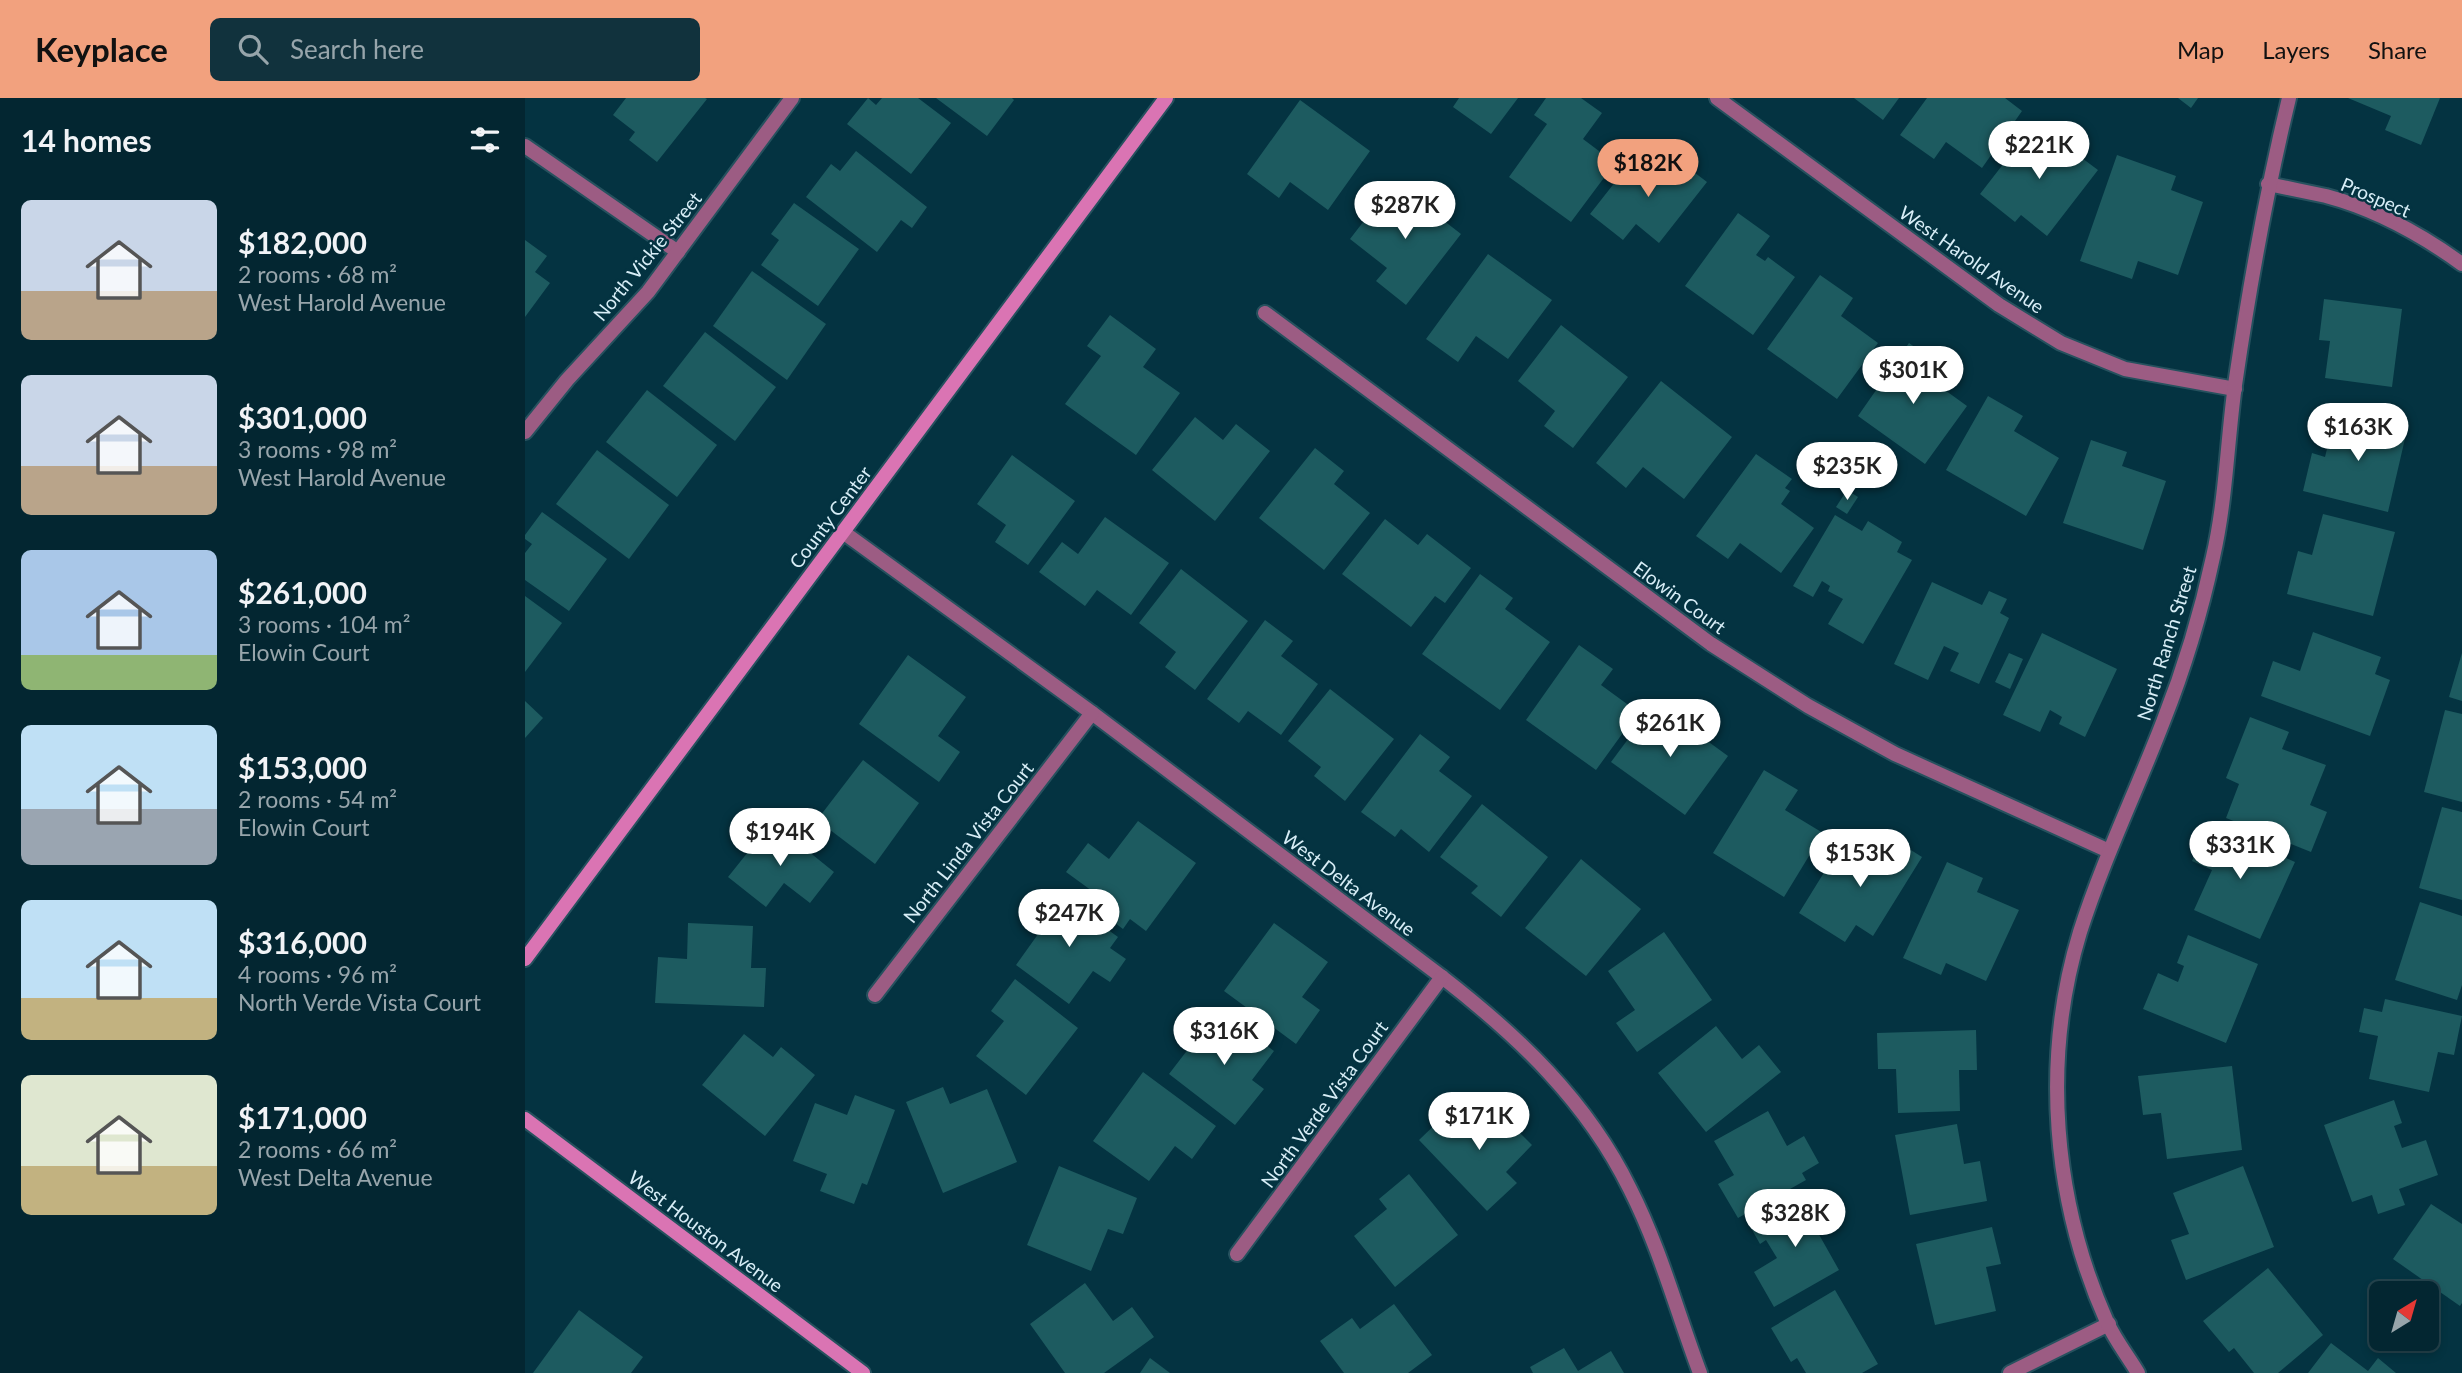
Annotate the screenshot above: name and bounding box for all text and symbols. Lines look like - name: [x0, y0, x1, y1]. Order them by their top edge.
- search box: [210, 18, 700, 81]
- text: Keyplace: [35, 29, 168, 69]
- icon: search: [234, 30, 272, 68]
- text: Search here: [290, 33, 424, 65]
- text: Map: [2177, 35, 2224, 64]
- text: Layers: [2262, 35, 2330, 64]
- text: Share: [2368, 35, 2427, 64]
- icon: filters: [466, 121, 504, 159]
- text: 14 homes: [21, 122, 152, 158]
- pin: $221K: [1990, 122, 2088, 181]
- text: $221K: [2004, 130, 2074, 158]
- pin: $182K: [1599, 140, 1697, 199]
- text: $182K: [1613, 148, 1683, 176]
- street label: Prospect: [2338, 172, 2414, 222]
- pin: $287K: [1356, 181, 1454, 241]
- street label: North Vickie Street: [588, 187, 706, 325]
- text: $287K: [1370, 190, 1440, 218]
- street label: West Harold Avenue: [1895, 200, 2049, 318]
- text: $182,000: [238, 224, 367, 260]
- icon: home: [77, 228, 161, 312]
- text: 2 rooms · 68 m²: [238, 260, 397, 288]
- text: West Harold Avenue: [238, 288, 446, 316]
- pin: $301K: [1864, 346, 1962, 406]
- text: $301K: [1878, 355, 1948, 383]
- text: $301,000: [238, 399, 367, 435]
- icon: home: [77, 403, 161, 487]
- pin: $163K: [2309, 404, 2407, 463]
- text: $163K: [2323, 412, 2393, 440]
- text: 3 rooms · 98 m²: [238, 435, 397, 463]
- pin: $235K: [1798, 442, 1896, 502]
- text: $235K: [1812, 451, 1882, 479]
- street label: County Center: [784, 461, 876, 573]
- text: West Harold Avenue: [238, 463, 446, 491]
- street label: Elowin Court: [1629, 556, 1731, 638]
- street label: North Ranch Street: [2132, 563, 2201, 723]
- text: $261,000: [238, 574, 367, 610]
- icon: home: [77, 578, 161, 662]
- text: 3 rooms · 104 m²: [238, 610, 410, 638]
- text: Elowin Court: [238, 638, 369, 666]
- pin: $261K: [1621, 700, 1719, 759]
- text: $261K: [1635, 708, 1705, 736]
- text: $153,000: [238, 749, 367, 785]
- icon: home: [77, 753, 161, 837]
- street label: North Linda Vista Court: [898, 757, 1038, 927]
- text: 2 rooms · 54 m²: [238, 785, 397, 813]
- pin: $194K: [731, 808, 829, 868]
- text: Elowin Court: [238, 813, 369, 841]
- text: $194K: [745, 817, 815, 845]
- pin: $331K: [2191, 822, 2289, 881]
- street label: West Delta Avenue: [1278, 825, 1420, 941]
- pin: $153K: [1811, 830, 1909, 889]
- text: $331K: [2205, 830, 2275, 858]
- text: $153K: [1825, 838, 1895, 866]
- pin: $247K: [1020, 890, 1118, 949]
- text: $247K: [1034, 898, 1104, 926]
- text: $316,000: [238, 924, 367, 960]
- icon: home: [77, 928, 161, 1012]
- text: 4 rooms · 96 m²: [238, 960, 397, 988]
- text: North Verde Vista Court: [238, 988, 481, 1016]
- pin: $316K: [1175, 1007, 1273, 1067]
- text: $316K: [1189, 1016, 1259, 1044]
- street label: North Verde Vista Court: [1256, 1016, 1392, 1192]
- pin: $171K: [1430, 1093, 1528, 1152]
- text: $171,000: [238, 1099, 367, 1135]
- text: $171K: [1444, 1101, 1514, 1129]
- icon: home: [77, 1103, 161, 1187]
- text: 2 rooms · 66 m²: [238, 1135, 397, 1163]
- text: West Delta Avenue: [238, 1163, 433, 1191]
- street label: West Houston Avenue: [624, 1165, 788, 1297]
- pin: $328K: [1746, 1190, 1844, 1249]
- text: $328K: [1760, 1198, 1830, 1226]
- north arrow: [2369, 1281, 2439, 1351]
- map controls: [2369, 1281, 2439, 1351]

